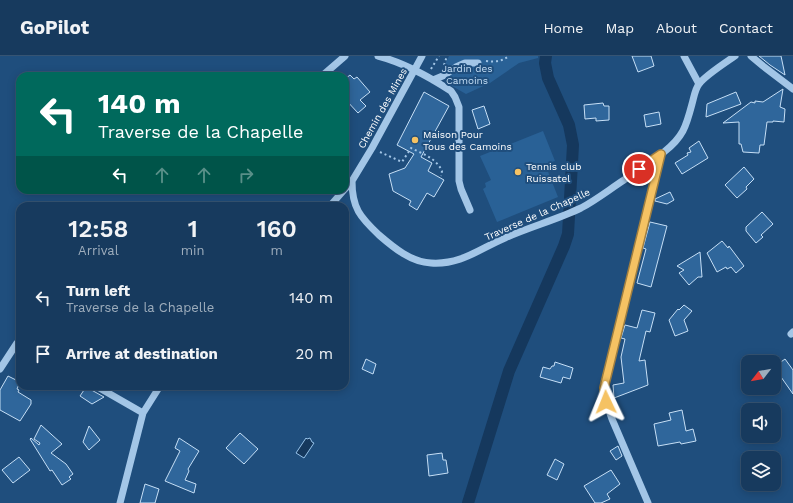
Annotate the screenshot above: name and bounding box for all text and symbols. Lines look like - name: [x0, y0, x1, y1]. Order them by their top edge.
- text: GoPilot: [20, 16, 89, 39]
- text: Home: [543, 20, 583, 36]
- text: Map: [605, 20, 634, 36]
- text: About: [656, 20, 697, 36]
- text: Contact: [719, 20, 773, 36]
- park label: Jardin des Camoins: [442, 63, 492, 86]
- street label: Chemin des Mines: [356, 66, 409, 150]
- text: 140 m: [98, 87, 181, 120]
- icon: left: [32, 88, 84, 140]
- text: Traverse de la Chapelle: [98, 121, 303, 142]
- place label: Maison Pour Tous des Camoins: [423, 129, 512, 152]
- marker: Maison Pour Tous des Camoins: [410, 135, 420, 145]
- pin: [622, 152, 656, 186]
- icon: arrive: [628, 158, 650, 180]
- place label: Tennis club Ruissatel: [526, 161, 582, 184]
- icon: left: [109, 164, 131, 186]
- icon: ahead: [151, 164, 173, 186]
- icon: ahead: [193, 164, 215, 186]
- icon: right: [235, 164, 257, 186]
- marker: Tennis club Ruissatel: [513, 167, 523, 177]
- street label: Traverse de la Chapelle: [483, 186, 592, 243]
- text: 12:58: [68, 215, 129, 243]
- text: 1: [188, 215, 198, 243]
- text: 160: [257, 215, 297, 243]
- text: Arrival: [78, 243, 119, 258]
- text: min: [181, 243, 205, 258]
- text: m: [271, 243, 283, 258]
- text: Turn left: [66, 282, 130, 300]
- icon: left: [32, 287, 54, 309]
- text: 140 m: [289, 289, 333, 307]
- text: Traverse de la Chapelle: [66, 300, 214, 315]
- icon: arrive: [32, 343, 54, 365]
- text: Arrive at destination: [66, 345, 218, 363]
- text: 20 m: [296, 345, 333, 363]
- north arrow: [741, 355, 781, 395]
- map controls: [741, 355, 781, 491]
- position arrow: [585, 381, 627, 423]
- button: sound: [741, 403, 781, 443]
- button: layers: [741, 451, 781, 491]

